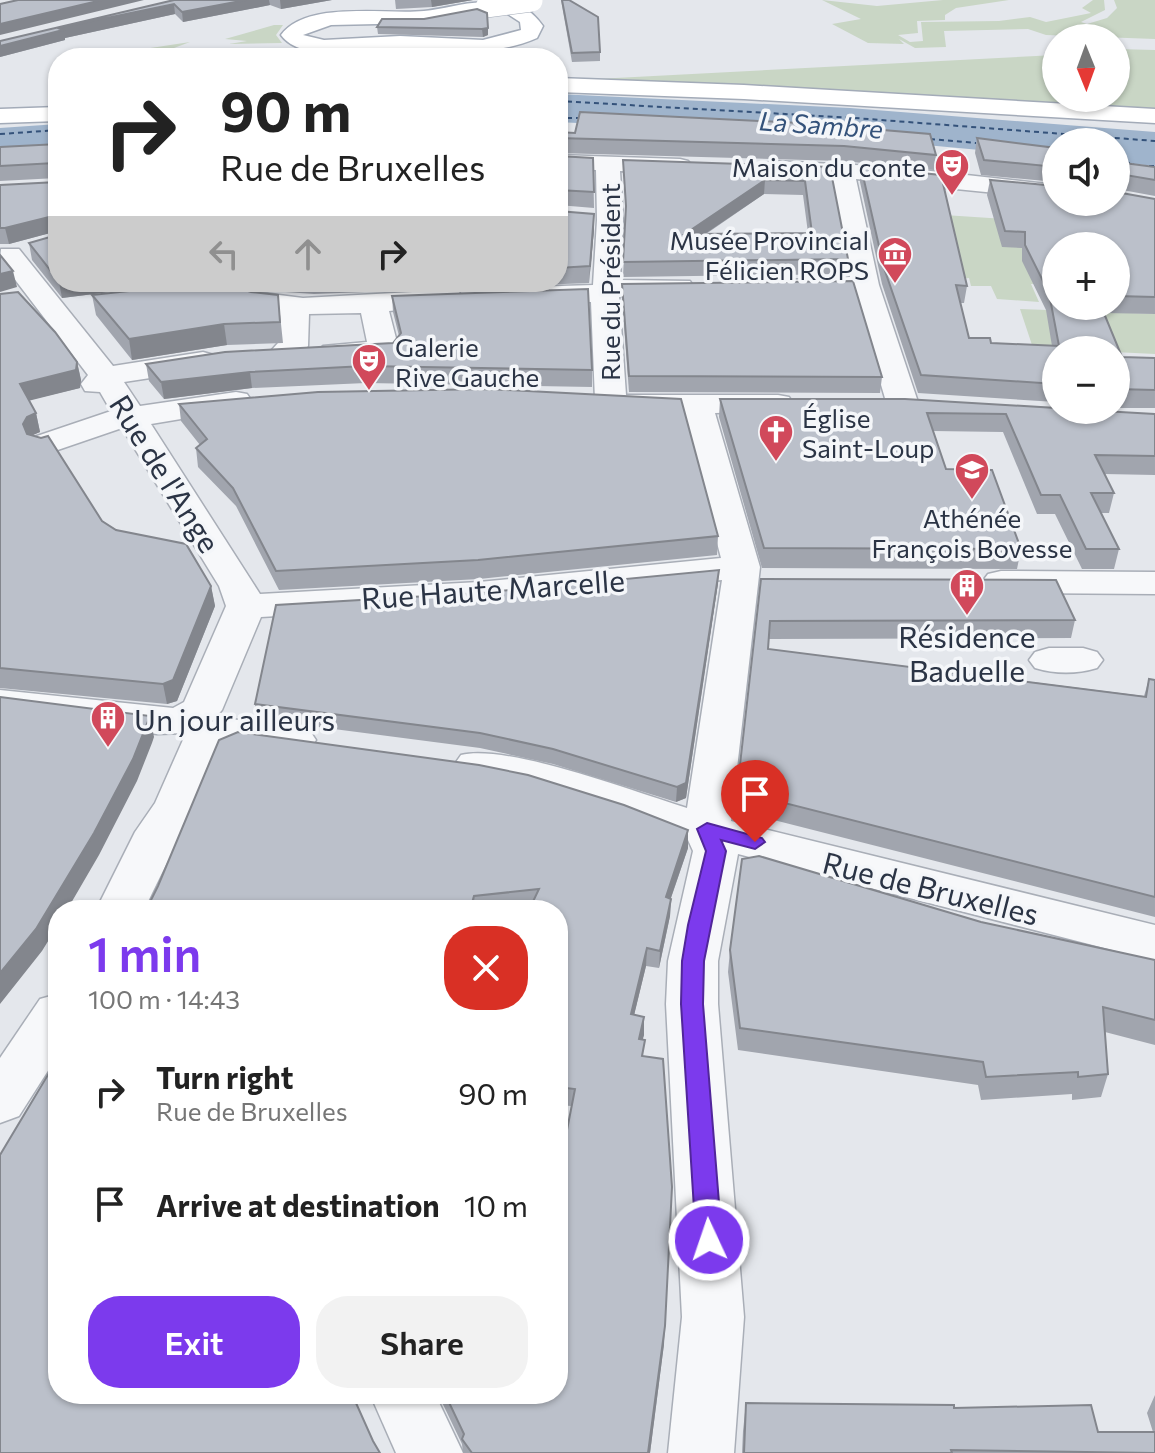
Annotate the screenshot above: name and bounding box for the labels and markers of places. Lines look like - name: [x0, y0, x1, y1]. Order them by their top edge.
- theatre icon: Maison du conte: [933, 147, 971, 197]
- place label: Maison du conte: [732, 151, 926, 182]
- place label: Musée Provincial Félicien ROPS: [669, 224, 869, 285]
- museum icon: Musée Provincial Félicien ROPS: [876, 235, 914, 285]
- place label: Galerie Rive Gauche: [395, 331, 539, 392]
- theatre icon: Galerie Rive Gauche: [350, 342, 388, 392]
- place label: Église Saint-Loup: [802, 402, 934, 463]
- church icon: Église Saint-Loup: [757, 413, 795, 463]
- school or university icon: Athénée François Bovesse: [953, 451, 991, 501]
- place label: Athénée François Bovesse: [872, 502, 1072, 563]
- building icon: Résidence Baduelle: [948, 567, 986, 617]
- place label: Résidence Baduelle: [898, 617, 1036, 688]
- building icon: Un jour ailleurs: [89, 699, 127, 749]
- place label: Un jour ailleurs: [134, 700, 335, 737]
- pin: [721, 760, 789, 842]

